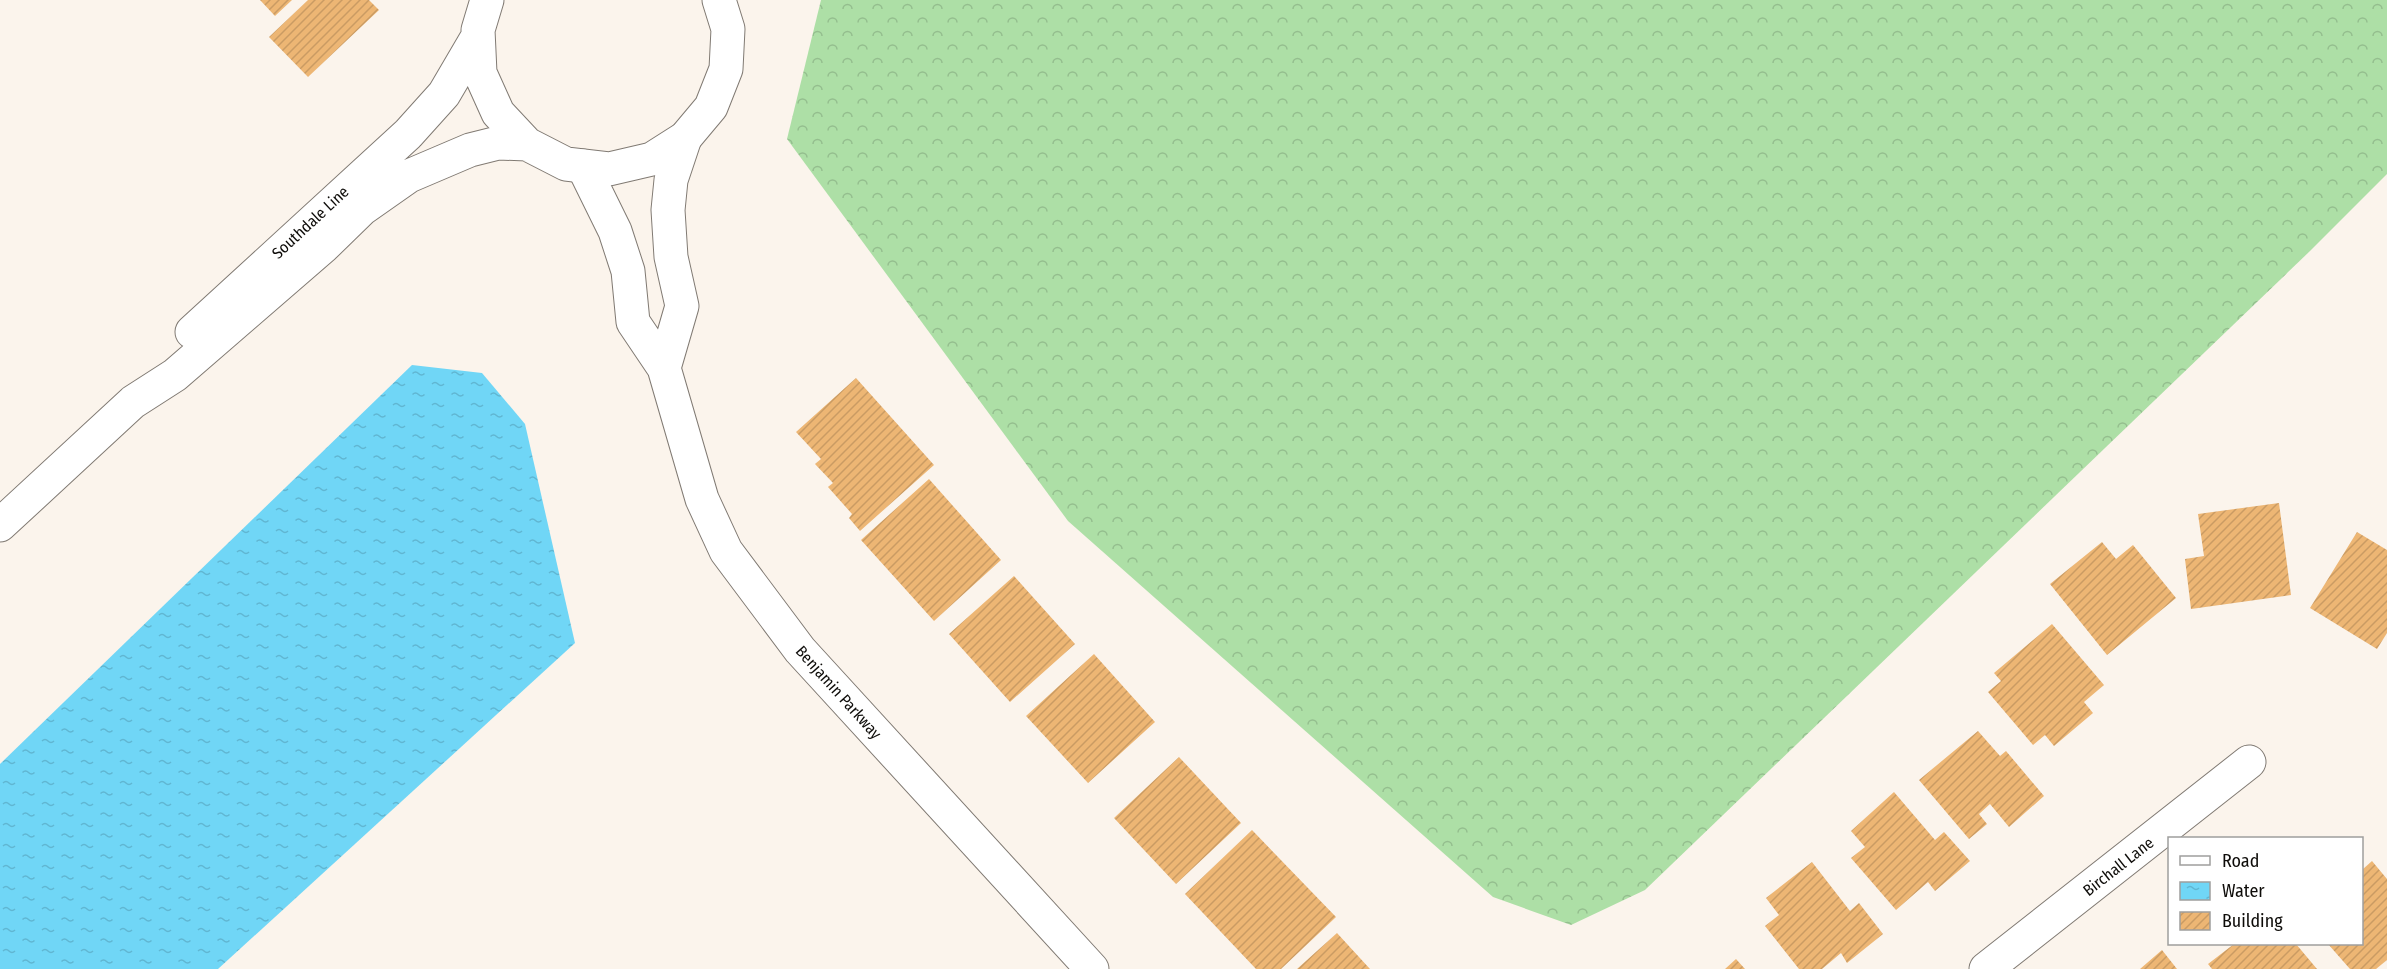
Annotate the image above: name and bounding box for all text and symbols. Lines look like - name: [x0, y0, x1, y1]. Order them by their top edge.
- street label: Southdale Line: [268, 182, 353, 263]
- street label: Benjamin Parkway: [792, 642, 886, 744]
- street label: Birchall Lane: [2079, 833, 2157, 900]
- legend: [2168, 837, 2363, 945]
- text: Road: [2222, 850, 2259, 872]
- text: Water: [2222, 880, 2265, 902]
- text: Building: [2222, 910, 2283, 932]

